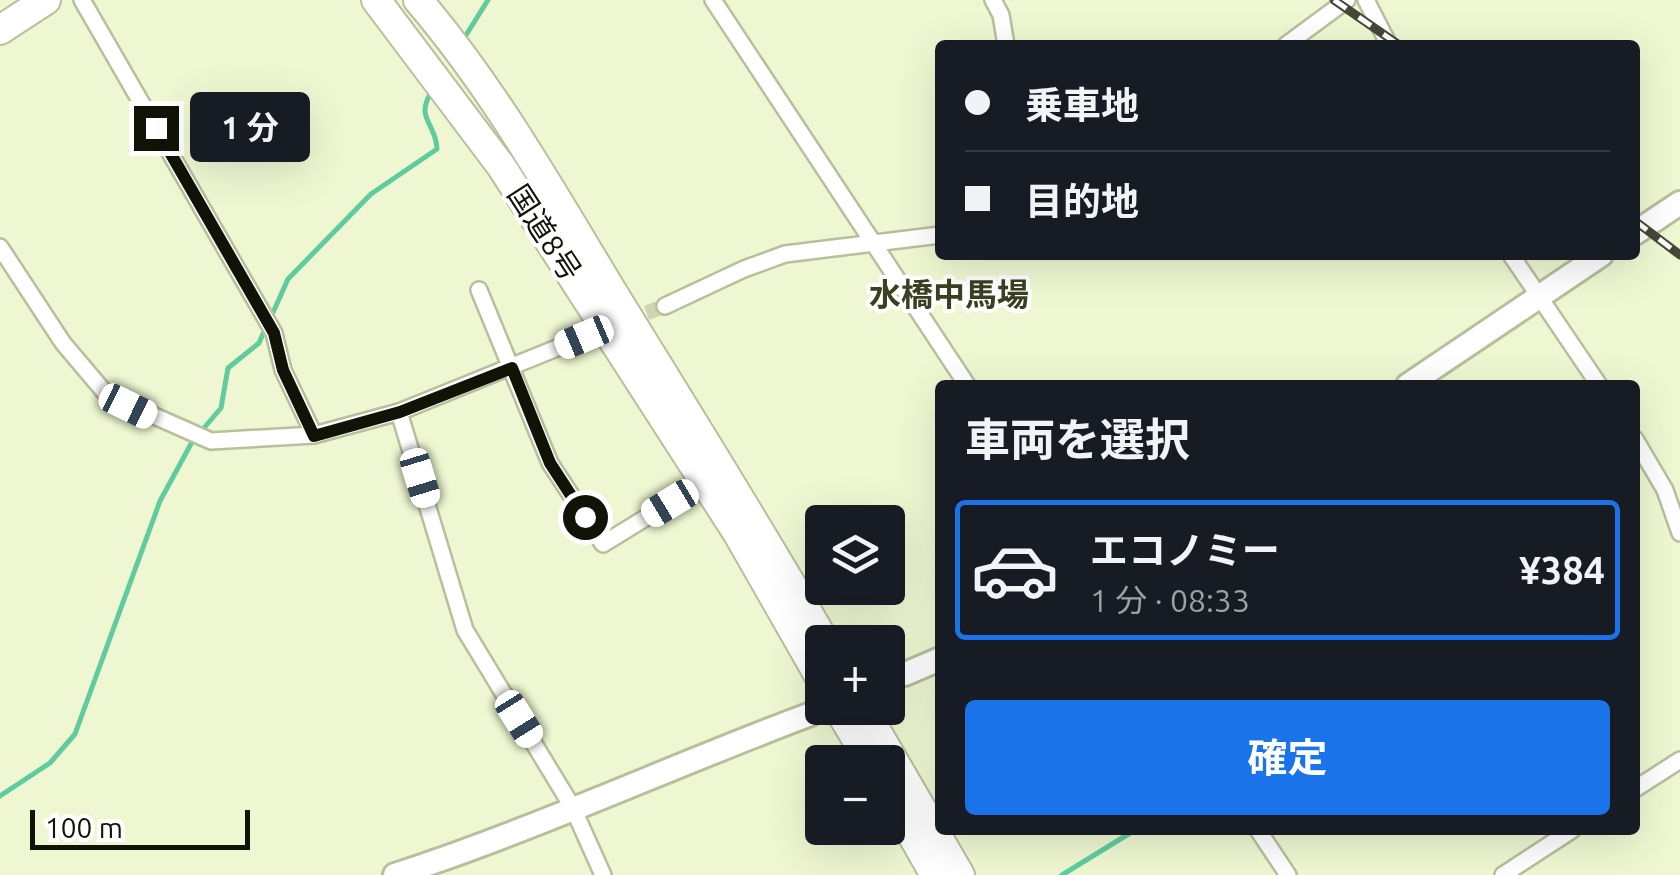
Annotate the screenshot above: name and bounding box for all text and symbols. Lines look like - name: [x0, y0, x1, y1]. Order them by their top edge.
- text: 乗車地: [1025, 84, 1139, 126]
- callout: 1 分: [191, 93, 311, 163]
- route end: [134, 106, 179, 151]
- text: 1 分: [221, 109, 279, 145]
- street label: 国道8号: [501, 178, 588, 287]
- text: 目的地: [1025, 180, 1139, 222]
- district label: 水橋中馬場: [869, 276, 1029, 312]
- car: [551, 311, 617, 363]
- car: [94, 379, 162, 433]
- text: 車両を選択: [965, 414, 1190, 465]
- car: [397, 445, 443, 511]
- car: [637, 475, 703, 531]
- route start: [563, 495, 608, 540]
- map controls: [805, 505, 905, 845]
- button: layers: [805, 505, 905, 605]
- icon: car: [970, 525, 1060, 615]
- text: エコノミー: [1090, 529, 1280, 571]
- text: ¥384: [1519, 549, 1605, 591]
- text: 1 分 · 08:33: [1090, 582, 1250, 618]
- button: +: [805, 625, 905, 725]
- car: [490, 686, 548, 752]
- button: 確定: [965, 700, 1610, 815]
- button: −: [805, 745, 905, 845]
- scale bar: [30, 805, 250, 850]
- text: 100 m: [45, 812, 123, 843]

